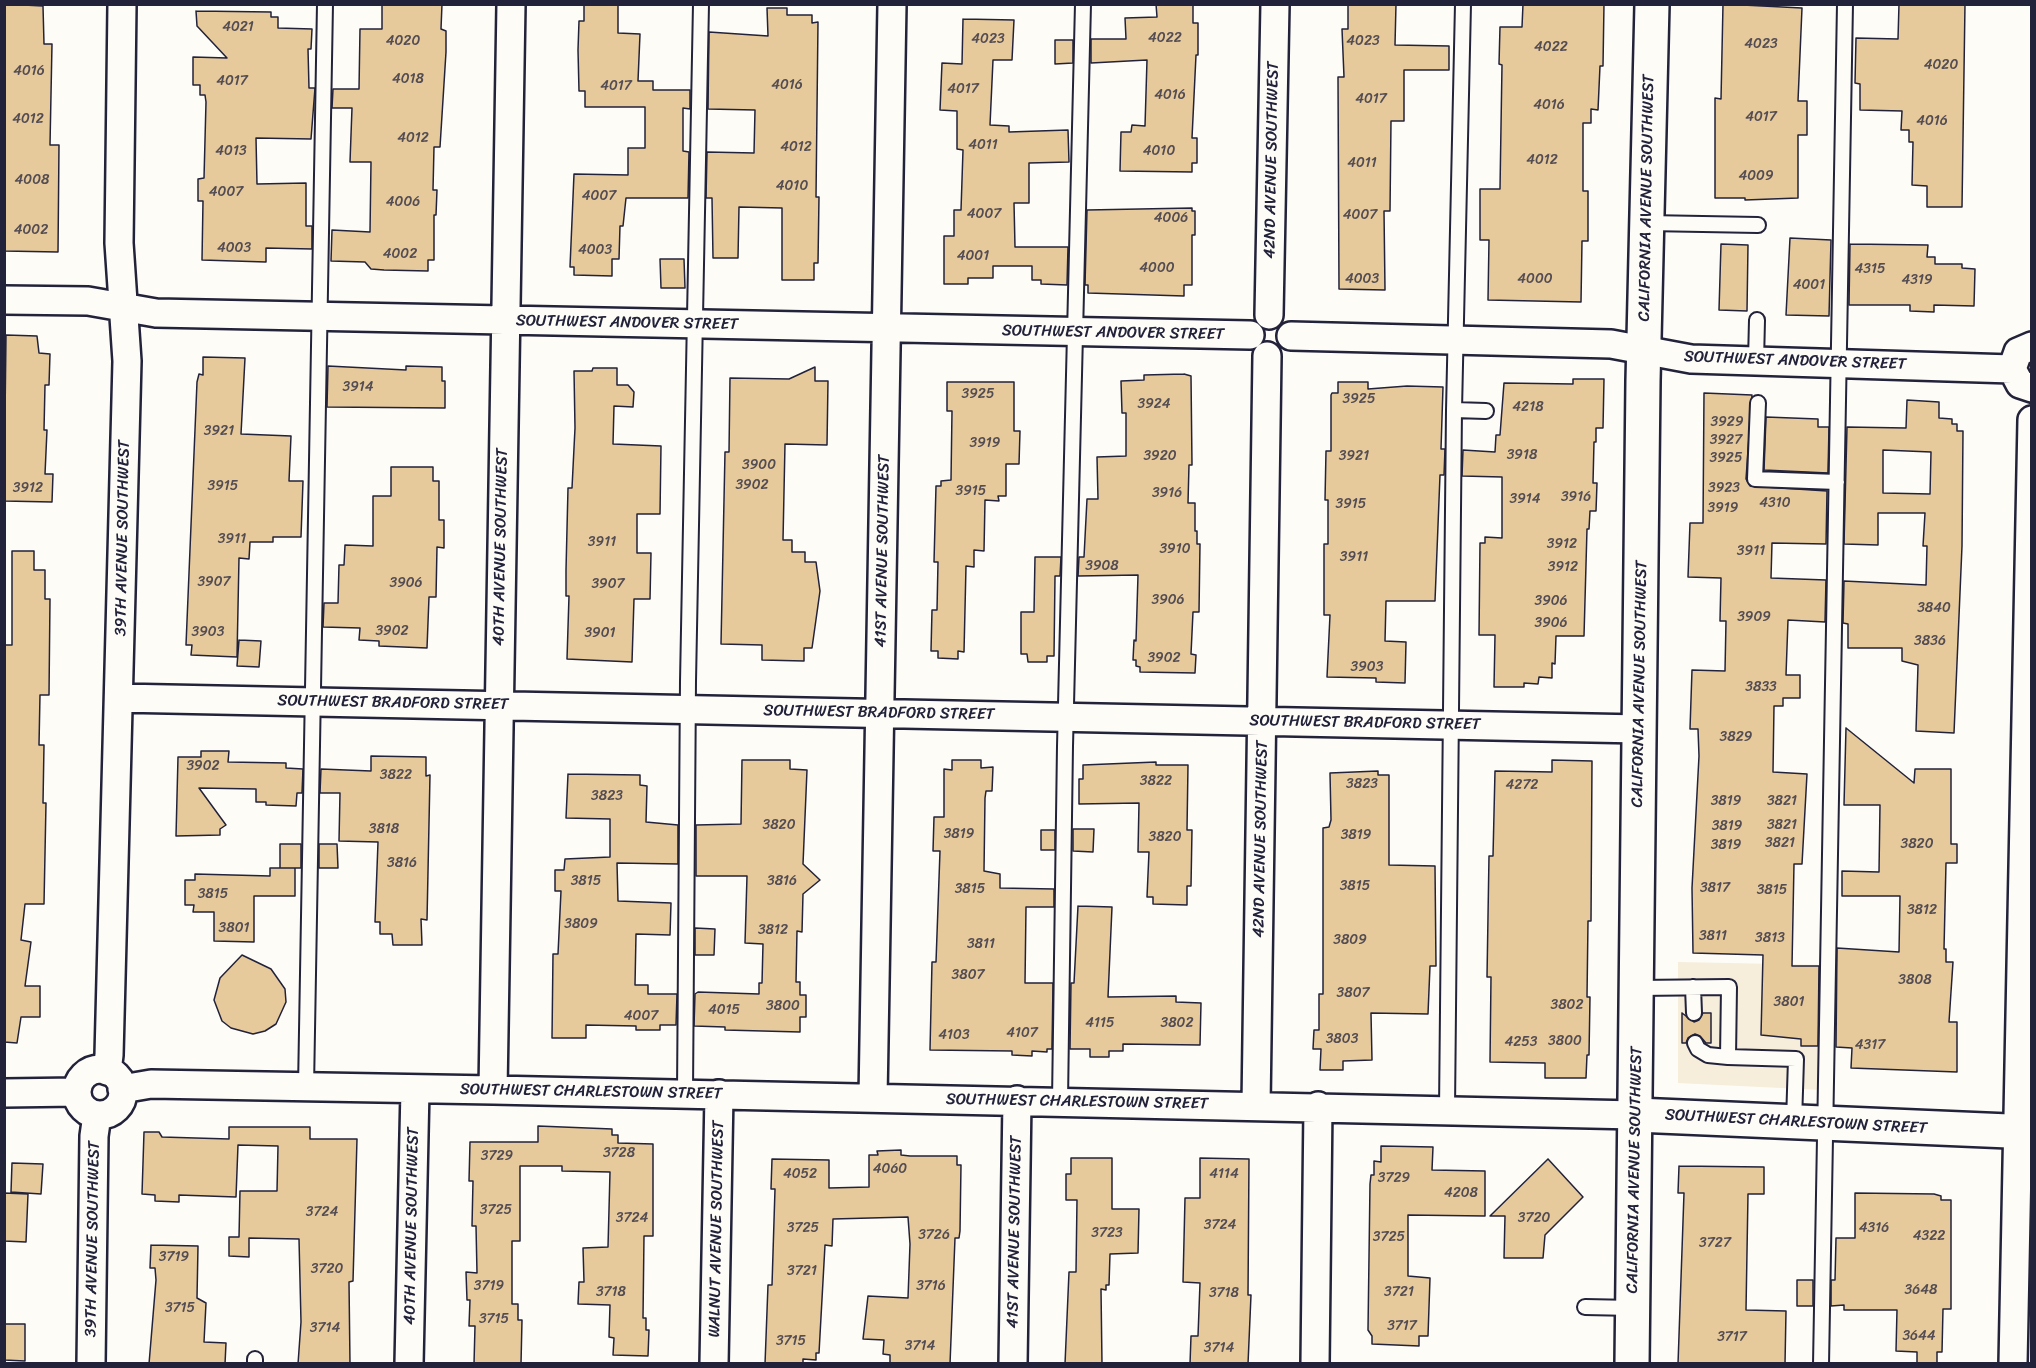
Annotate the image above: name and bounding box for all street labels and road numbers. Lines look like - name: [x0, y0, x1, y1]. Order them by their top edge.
- street label: 42ND AVENUE SOUTHWEST: [1261, 61, 1283, 259]
- street label: CALIFORNIA AVENUE SOUTHWEST: [1635, 74, 1659, 322]
- street label: SOUTHWEST ANDOVER STREET: [516, 311, 738, 335]
- street label: SOUTHWEST ANDOVER STREET: [1002, 321, 1224, 345]
- street label: SOUTHWEST ANDOVER STREET: [1683, 348, 1907, 374]
- street label: 39TH AVENUE SOUTHWEST: [112, 440, 134, 636]
- street label: 40TH AVENUE SOUTHWEST: [490, 448, 512, 646]
- street label: 41ST AVENUE SOUTHWEST: [872, 454, 894, 648]
- street label: CALIFORNIA AVENUE SOUTHWEST: [1628, 560, 1652, 808]
- street label: SOUTHWEST BRADFORD STREET: [277, 691, 509, 715]
- street label: SOUTHWEST BRADFORD STREET: [763, 701, 995, 725]
- street label: SOUTHWEST BRADFORD STREET: [1249, 711, 1481, 735]
- street label: 42ND AVENUE SOUTHWEST: [1250, 740, 1272, 938]
- street label: CALIFORNIA AVENUE SOUTHWEST: [1623, 1046, 1647, 1294]
- street label: SOUTHWEST CHARLESTOWN STREET: [460, 1080, 722, 1104]
- street label: SOUTHWEST CHARLESTOWN STREET: [946, 1090, 1208, 1114]
- street label: SOUTHWEST CHARLESTOWN STREET: [1664, 1106, 1928, 1138]
- street label: WALNUT AVENUE SOUTHWEST: [706, 1120, 728, 1338]
- street label: 40TH AVENUE SOUTHWEST: [401, 1127, 423, 1325]
- street label: 41ST AVENUE SOUTHWEST: [1004, 1135, 1026, 1329]
- street label: 39TH AVENUE SOUTHWEST: [82, 1141, 104, 1337]

